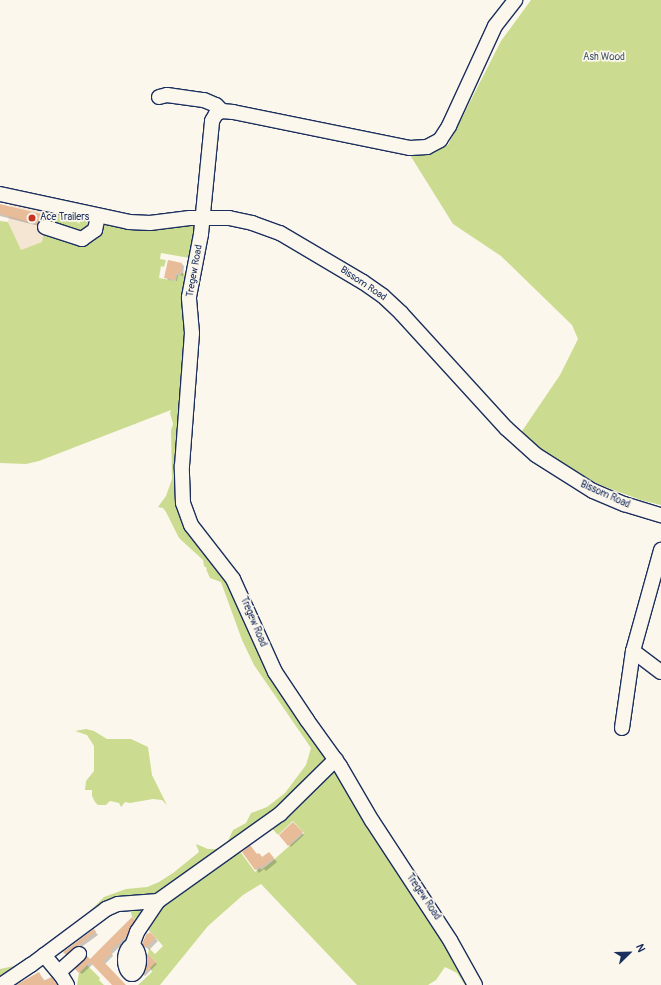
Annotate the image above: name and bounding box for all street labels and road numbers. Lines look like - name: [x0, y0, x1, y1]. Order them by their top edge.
- street label: Tregew Road: [184, 244, 206, 298]
- street label: Bissom Road: [338, 264, 388, 304]
- street label: Bissom Road: [578, 479, 632, 511]
- street label: Tregew Road: [237, 595, 269, 649]
- street label: Tregew Road: [403, 872, 443, 922]

